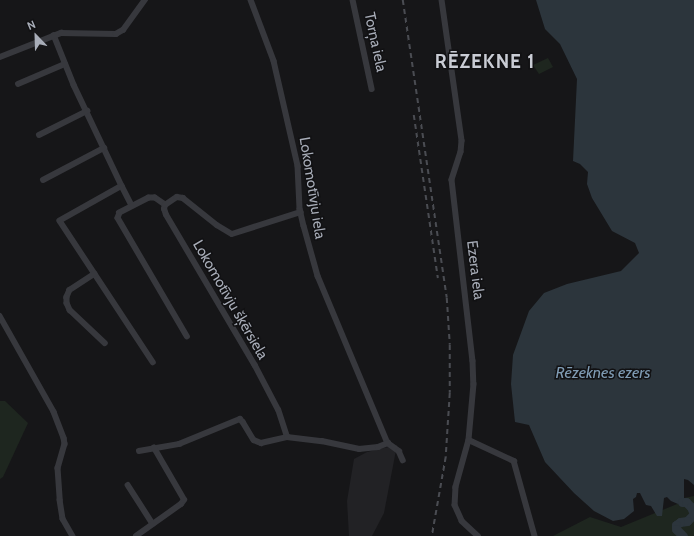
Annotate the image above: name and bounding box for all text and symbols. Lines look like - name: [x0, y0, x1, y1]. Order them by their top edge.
- street label: Torņa iela: [360, 11, 390, 73]
- north arrow: [16, 16, 56, 56]
- text: N: [25, 17, 38, 33]
- district label: RĒZEKNE 1: [435, 51, 535, 73]
- street label: Lokomotīvju iela: [295, 136, 329, 240]
- street label: Lokomotīvju šķērsiela: [189, 237, 271, 363]
- street label: Ezera iela: [462, 239, 488, 301]
- water label: Rēzeknes ezers: [556, 363, 650, 383]

